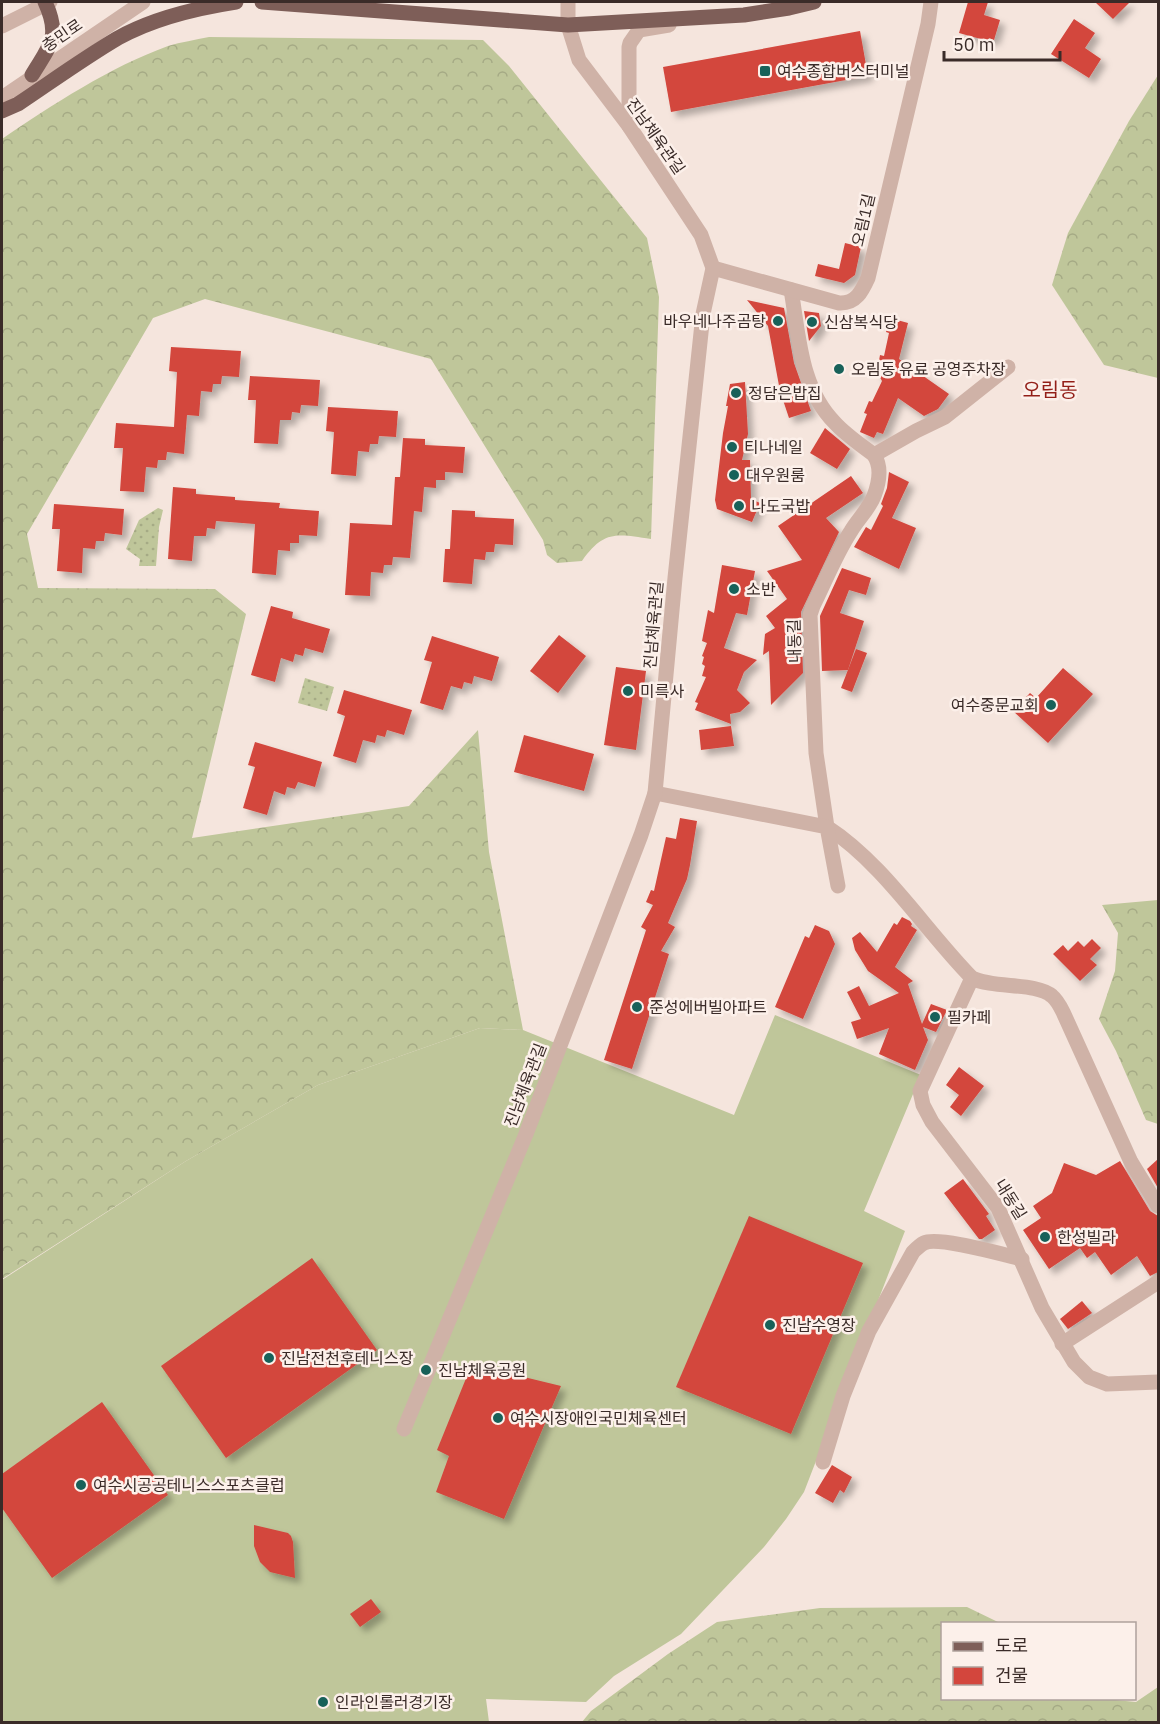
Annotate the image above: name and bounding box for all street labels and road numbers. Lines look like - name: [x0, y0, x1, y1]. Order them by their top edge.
- street label: 충민로: [38, 14, 86, 56]
- street label: 진남체육관길: [622, 94, 690, 178]
- street label: 오림1길: [847, 192, 879, 248]
- street label: 진남체육관길: [639, 580, 667, 670]
- street label: 내동길: [784, 619, 804, 663]
- street label: 진남체육관길: [500, 1040, 550, 1130]
- street label: 내동길: [991, 1175, 1031, 1223]

